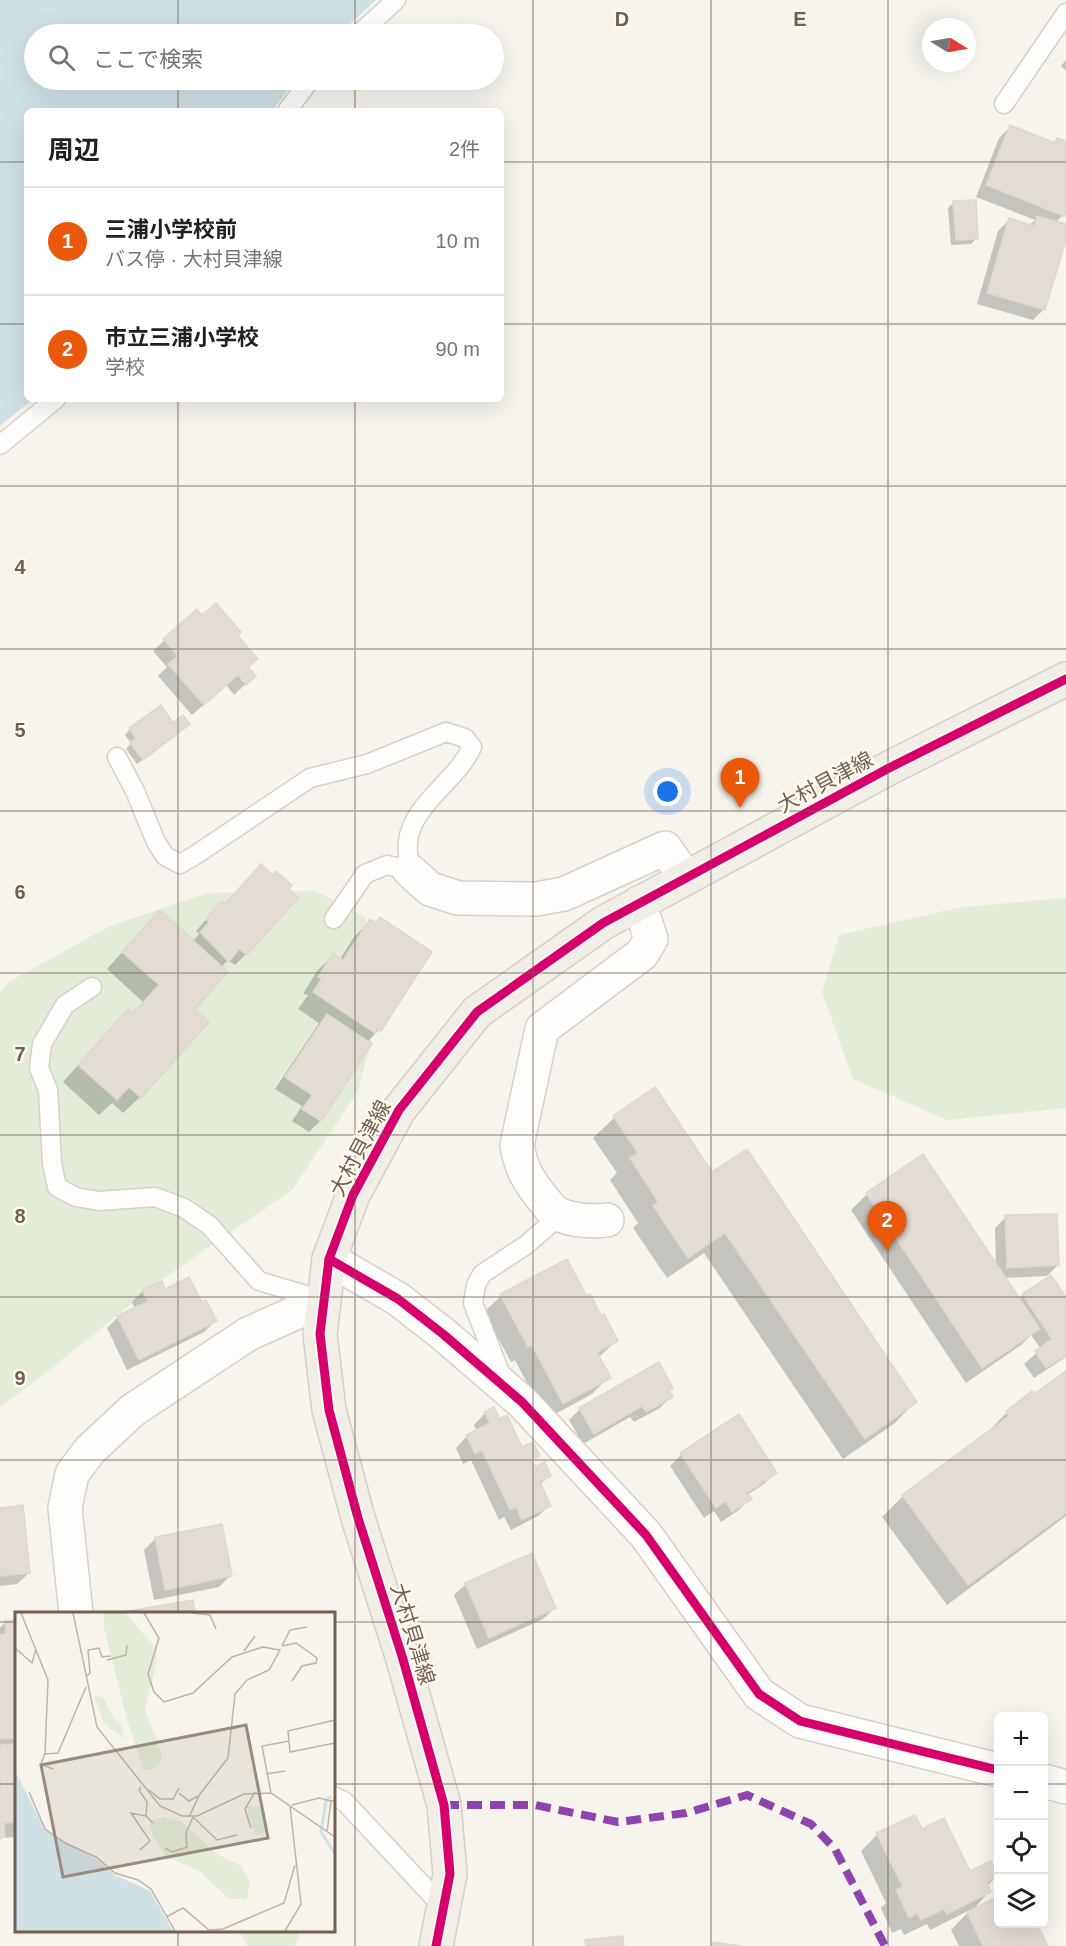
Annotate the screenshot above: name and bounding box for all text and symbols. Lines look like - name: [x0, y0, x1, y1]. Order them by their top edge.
- text: D: [615, 8, 629, 30]
- text: E: [793, 8, 807, 30]
- north arrow: [922, 18, 976, 72]
- search box: [24, 24, 504, 90]
- icon: search: [45, 41, 78, 74]
- text: ここで検索: [93, 47, 203, 72]
- text: 周辺: [48, 135, 100, 165]
- text: 2件: [449, 138, 480, 160]
- text: 三浦小学校前: [105, 217, 237, 242]
- text: 1: [62, 230, 73, 252]
- text: 10 m: [436, 230, 480, 252]
- text: バス停 · 大村貝津線: [105, 248, 283, 270]
- text: 市立三浦小学校: [105, 325, 259, 350]
- text: 2: [62, 338, 73, 360]
- text: 90 m: [436, 338, 480, 360]
- text: 学校: [105, 356, 145, 378]
- text: 4: [14, 556, 26, 578]
- text: 5: [14, 719, 26, 741]
- street label: 大村貝津線: [773, 747, 877, 817]
- pin: 1: [720, 758, 760, 808]
- your location: [653, 777, 682, 806]
- text: 6: [14, 881, 26, 903]
- text: 7: [14, 1043, 26, 1065]
- street label: 大村貝津線: [325, 1096, 395, 1200]
- pin: 2: [868, 1202, 906, 1251]
- text: 8: [14, 1205, 26, 1227]
- text: 9: [14, 1367, 26, 1389]
- street label: 大村貝津線: [387, 1580, 439, 1688]
- inset map: [15, 1612, 334, 1931]
- map controls: [994, 1712, 1048, 1928]
- button: +: [994, 1712, 1048, 1766]
- button: −: [994, 1766, 1048, 1820]
- button: locate: [994, 1820, 1048, 1874]
- button: layers: [994, 1874, 1048, 1928]

